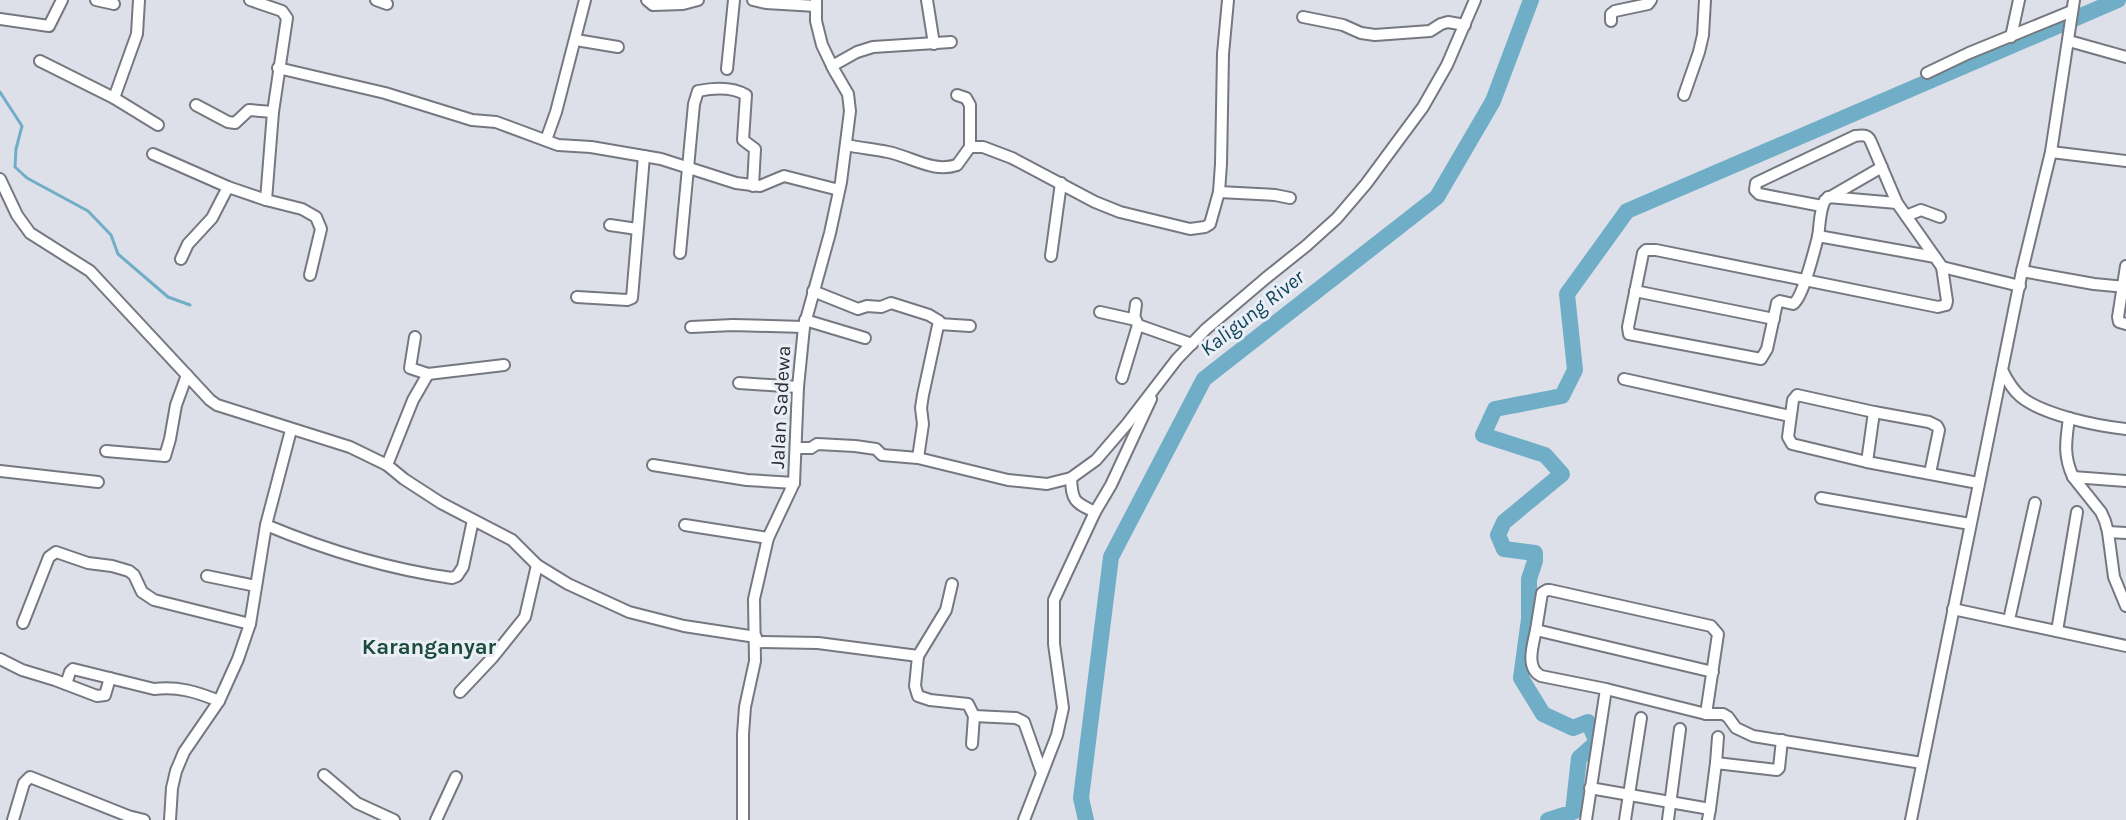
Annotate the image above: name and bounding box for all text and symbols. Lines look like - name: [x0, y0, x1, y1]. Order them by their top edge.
- water label: Kaligung River: [1195, 264, 1309, 361]
- street label: Jalan Sadewa: [766, 345, 795, 469]
- district label: Karanganyar: [362, 634, 497, 660]

